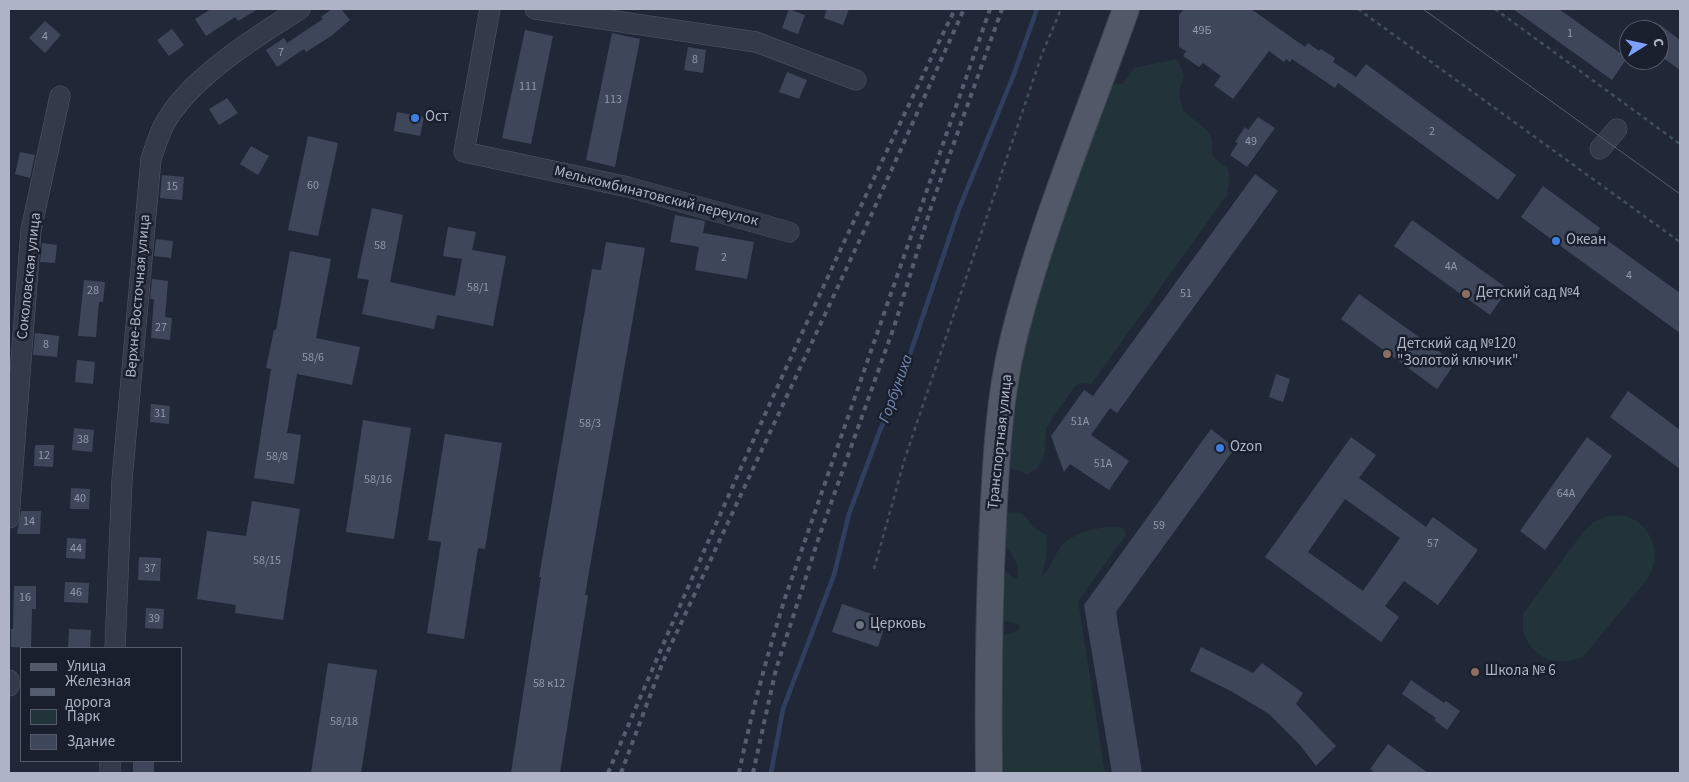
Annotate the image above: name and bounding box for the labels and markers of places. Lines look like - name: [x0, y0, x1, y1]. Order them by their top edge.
- place label: Ост: [425, 109, 449, 127]
- marker: Ост: [409, 112, 421, 124]
- place label: Океан: [1566, 232, 1606, 250]
- marker: Океан: [1550, 235, 1562, 247]
- place label: Детский сад №4: [1476, 285, 1580, 303]
- marker: Детский сад №4: [1460, 288, 1472, 300]
- place label: Детский сад №120 "Золотой ключик": [1397, 336, 1518, 371]
- marker: Детский сад №120 "Золотой ключик": [1381, 348, 1393, 360]
- place label: Ozon: [1230, 439, 1262, 457]
- marker: Ozon: [1214, 442, 1226, 454]
- place label: Церковь: [870, 616, 926, 634]
- marker: Церковь: [854, 619, 866, 631]
- place label: Школа № 6: [1485, 663, 1556, 681]
- marker: Школа № 6: [1469, 666, 1481, 678]

